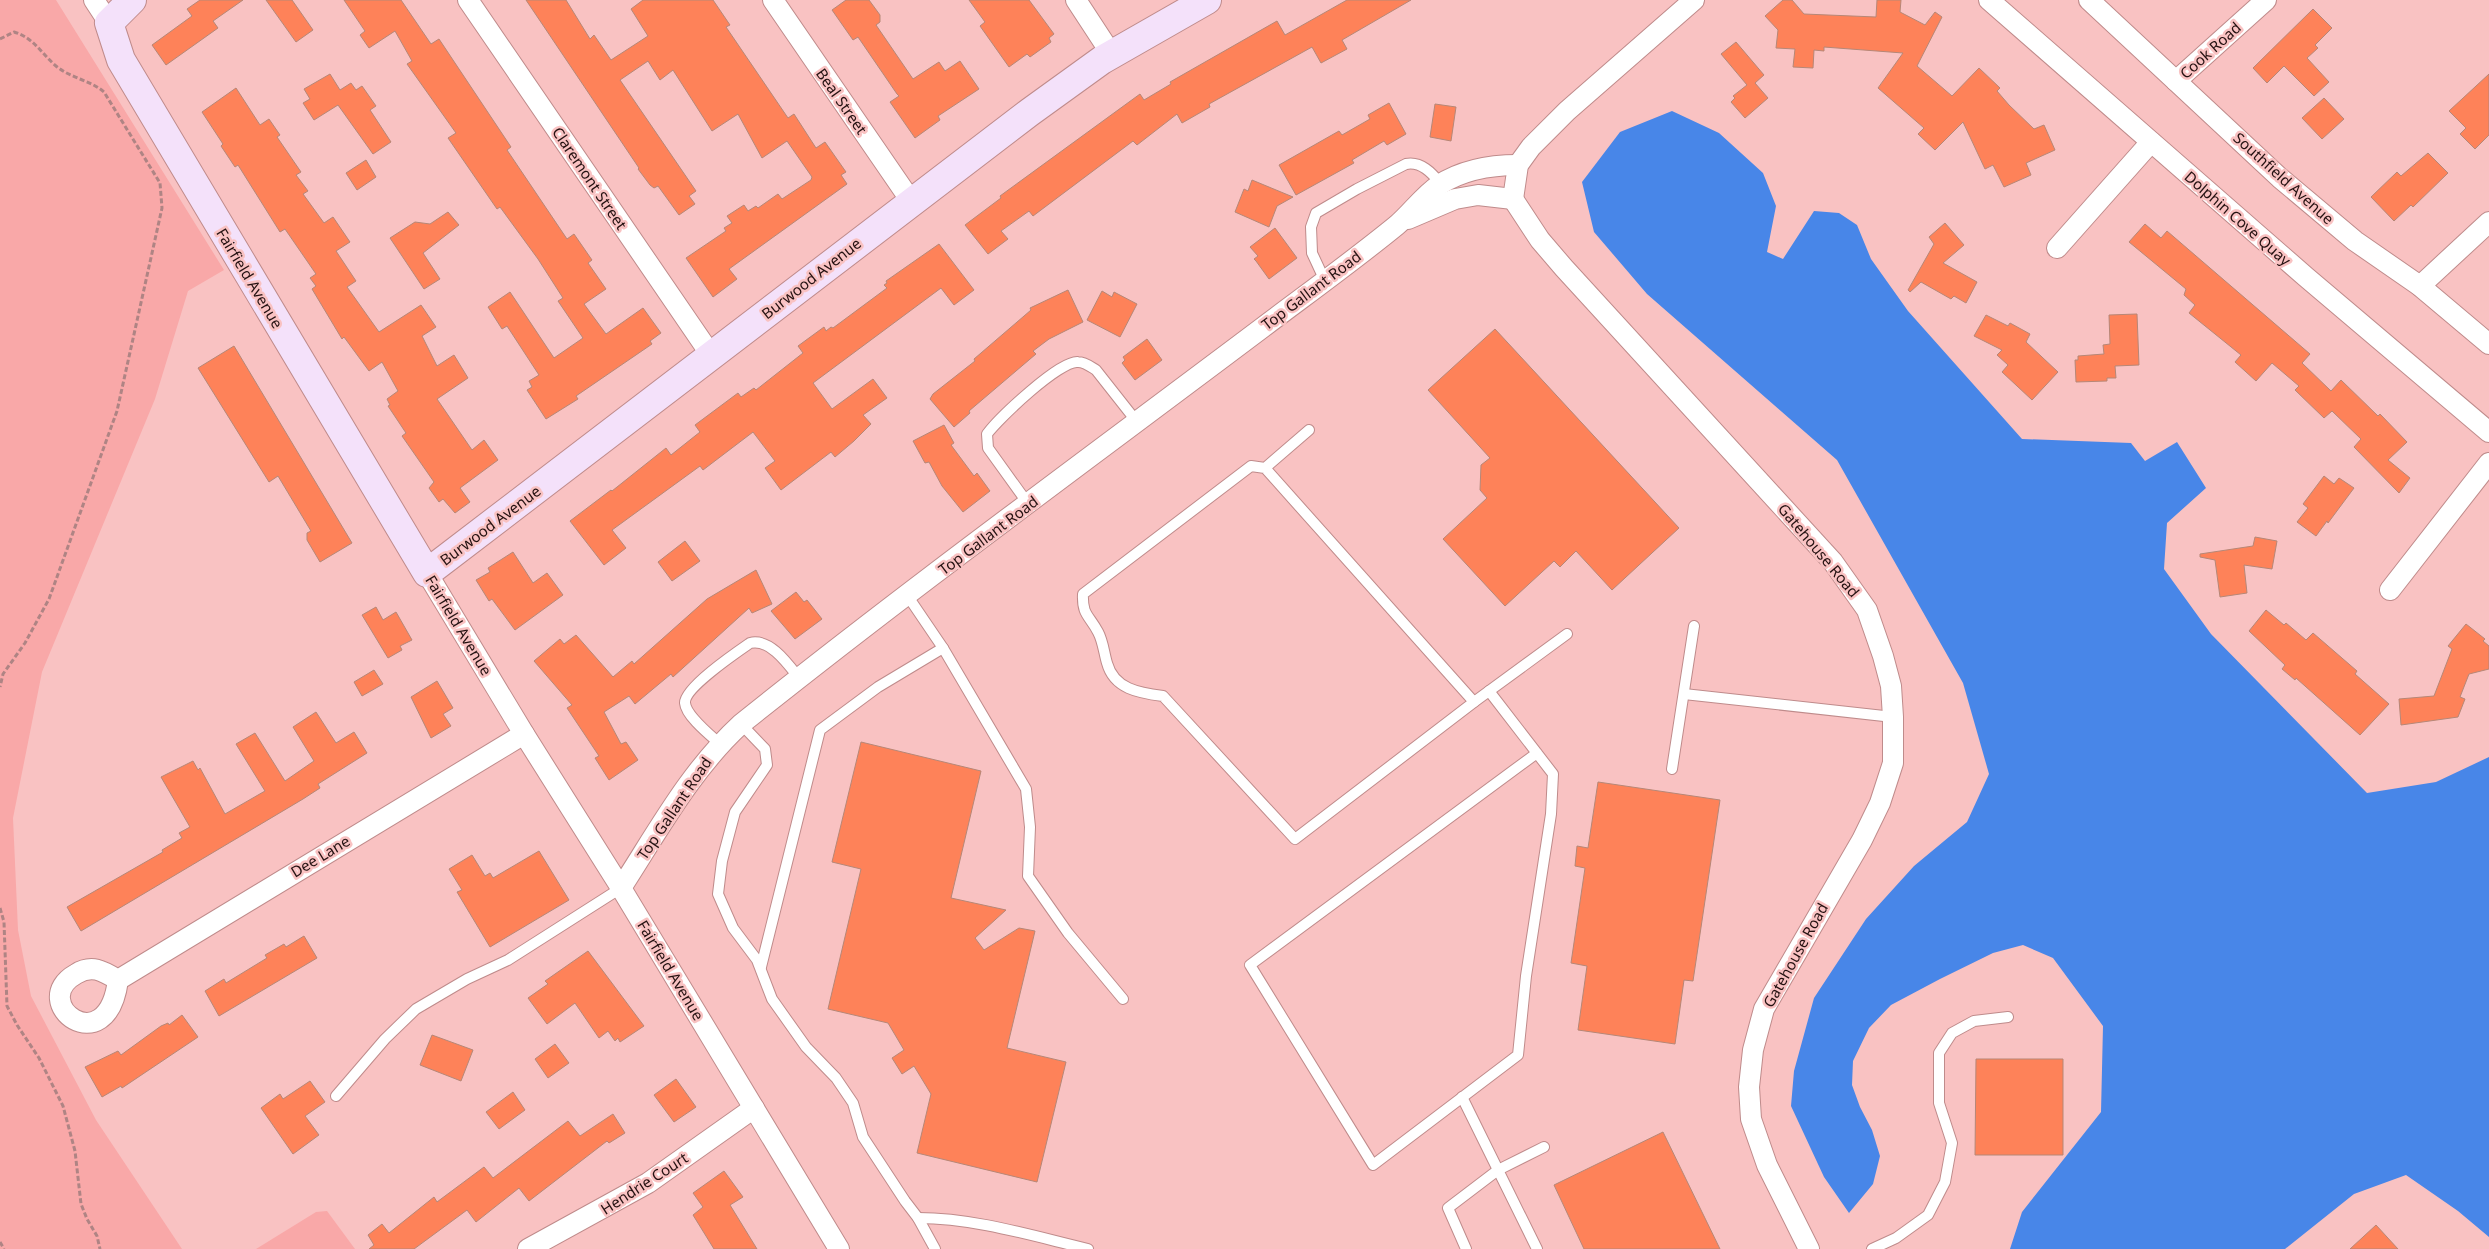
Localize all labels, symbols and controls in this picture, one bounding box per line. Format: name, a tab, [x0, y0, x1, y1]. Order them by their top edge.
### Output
street label: Cook Road	[2175, 17, 2245, 83]
street label: Beal Street	[812, 64, 872, 138]
street label: Claremont Street	[548, 123, 632, 234]
street label: Southfield Avenue	[2230, 128, 2338, 228]
street label: Dolphin Cove Quay	[2181, 166, 2296, 270]
street label: Fairfield Avenue	[212, 224, 288, 332]
street label: Burwood Avenue	[757, 233, 865, 323]
street label: Top Gallant Road	[1257, 246, 1365, 334]
street label: Burwood Avenue	[436, 481, 544, 569]
street label: Top Gallant Road	[934, 491, 1042, 579]
street label: Gatehouse Road	[1774, 499, 1864, 601]
street label: Fairfield Avenue	[421, 571, 497, 679]
street label: Top Gallant Road	[632, 753, 716, 863]
street label: Dee Lane	[287, 830, 353, 882]
street label: Gatehouse Road	[1758, 899, 1832, 1011]
street label: Fairfield Avenue	[633, 916, 709, 1024]
street label: Hendrie Court	[597, 1147, 692, 1219]

